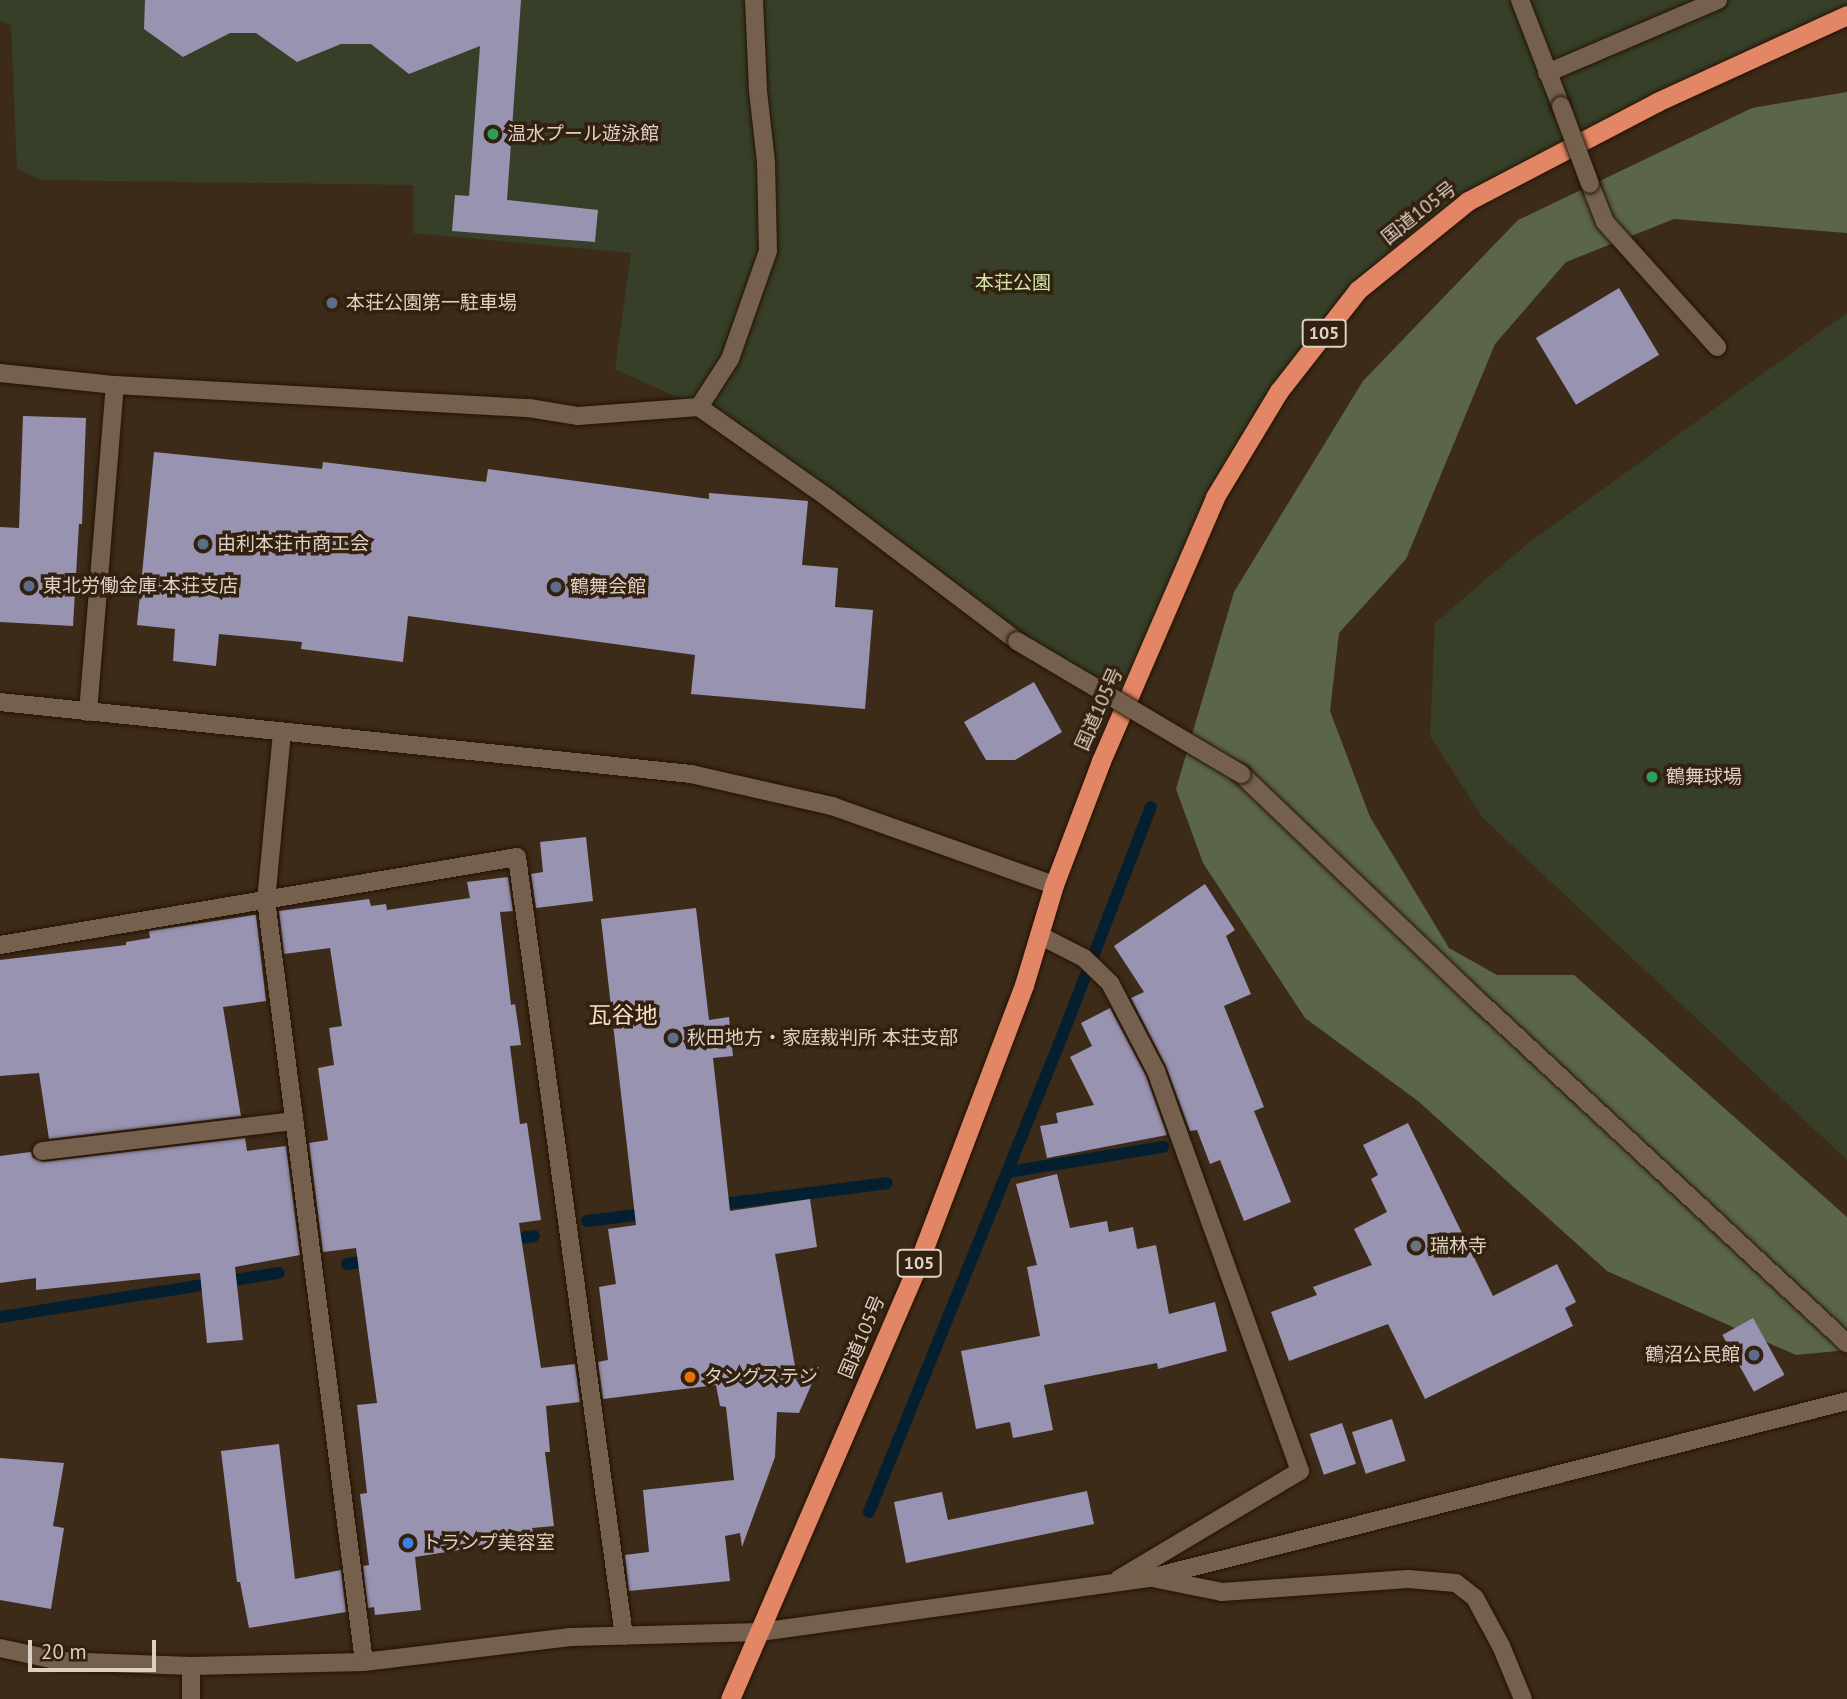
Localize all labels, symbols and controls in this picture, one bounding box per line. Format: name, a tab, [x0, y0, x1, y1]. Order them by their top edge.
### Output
place label: 温水プール遊泳館	[507, 123, 659, 145]
marker: 温水プール遊泳館	[485, 126, 501, 142]
street label: 国道105号	[1377, 177, 1461, 249]
park label: 本荘公園	[975, 272, 1051, 294]
place label: 本荘公園第一駐車場	[346, 292, 517, 314]
marker: 本荘公園第一駐車場	[324, 295, 340, 311]
road number: 105	[1301, 318, 1347, 348]
place label: 由利本荘市商工会	[217, 533, 369, 555]
marker: 由利本荘市商工会	[195, 536, 211, 552]
place label: 東北労働金庫 本荘支店	[43, 575, 238, 597]
place label: 鶴舞会館	[570, 576, 646, 598]
marker: 東北労働金庫 本荘支店	[21, 578, 37, 594]
marker: 鶴舞会館	[548, 579, 564, 595]
street label: 国道105号	[1071, 664, 1127, 754]
place label: 鶴舞球場	[1666, 766, 1742, 788]
marker: 鶴舞球場	[1644, 769, 1660, 785]
district label: 瓦谷地	[589, 1001, 657, 1029]
place label: 秋田地方・家庭裁判所 本荘支部	[687, 1027, 958, 1049]
marker: 秋田地方・家庭裁判所 本荘支部	[665, 1030, 681, 1046]
place label: 瑞林寺	[1430, 1235, 1487, 1257]
marker: 瑞林寺	[1408, 1238, 1424, 1254]
road number: 105	[896, 1248, 942, 1278]
street label: 国道105号	[834, 1292, 890, 1382]
place label: 鶴沼公民館	[1645, 1344, 1740, 1366]
marker: 鶴沼公民館	[1746, 1347, 1762, 1363]
place label: タングステン	[704, 1366, 818, 1388]
marker: タングステン	[682, 1369, 698, 1385]
place label: トランプ美容室	[422, 1532, 555, 1554]
marker: トランプ美容室	[400, 1535, 416, 1551]
scale bar	[32, 1626, 159, 1670]
text: 20 m	[41, 1638, 87, 1665]

